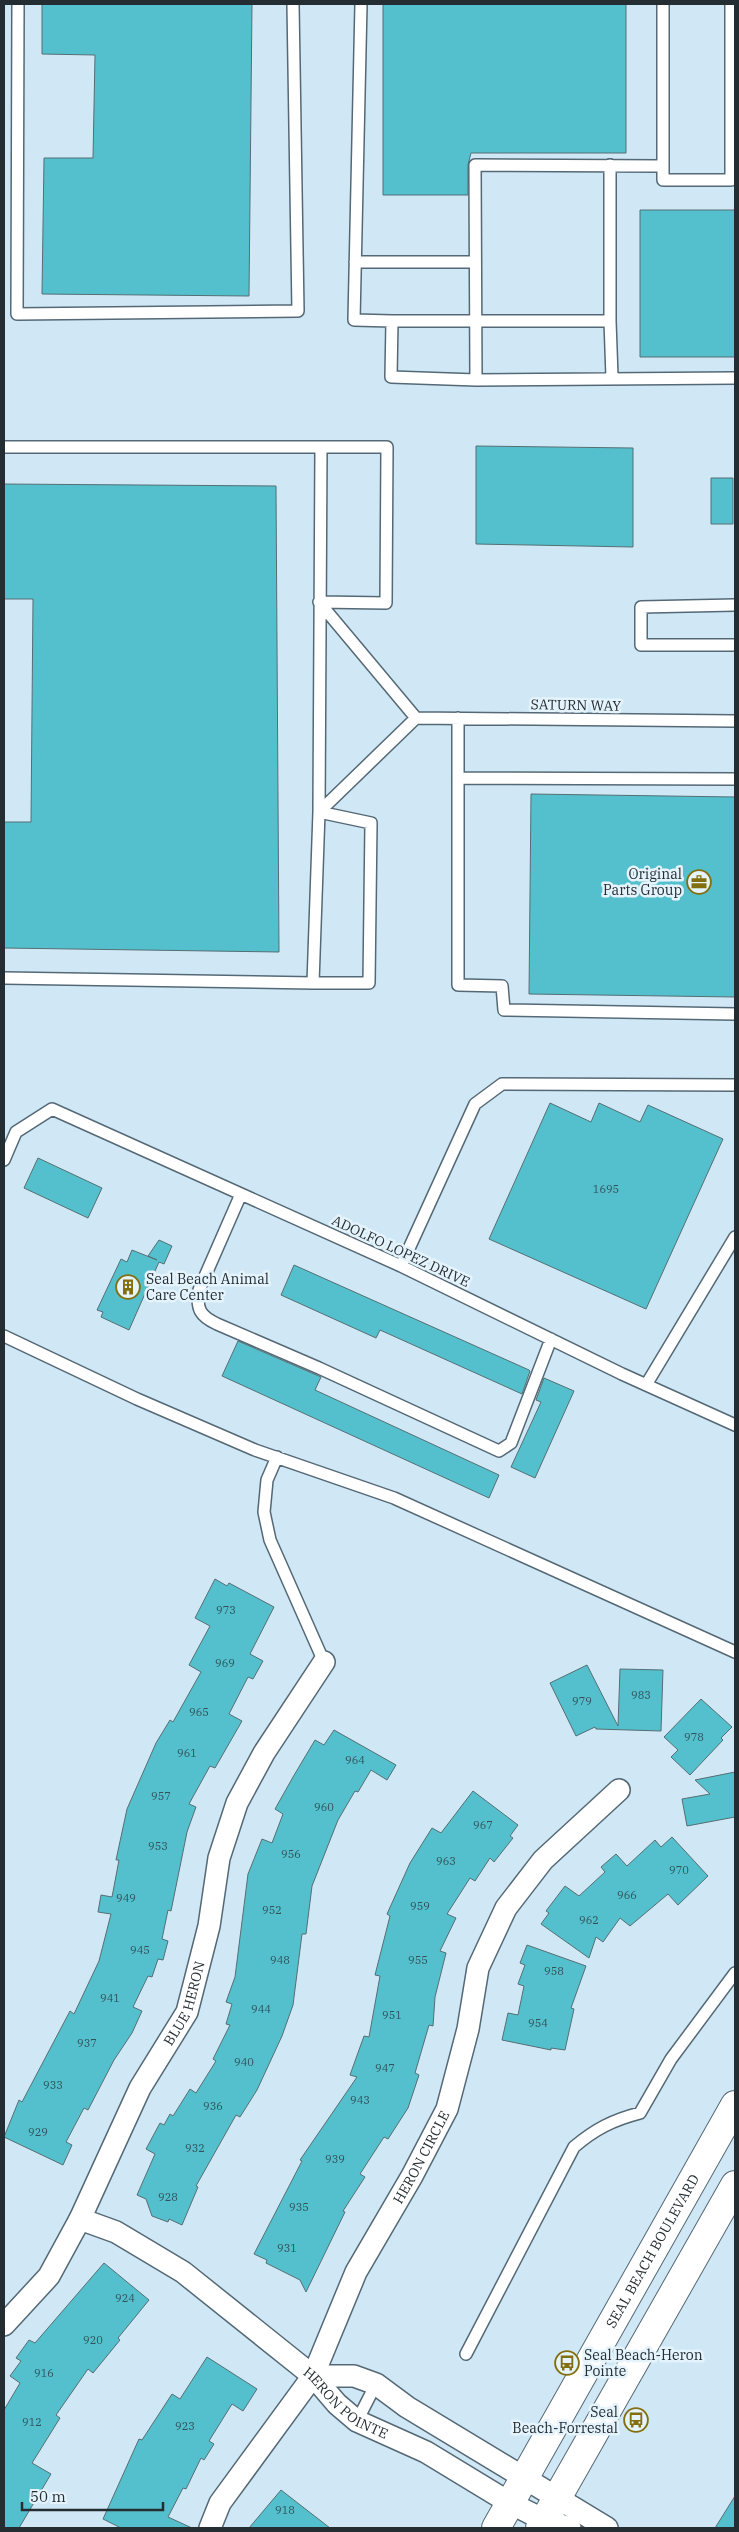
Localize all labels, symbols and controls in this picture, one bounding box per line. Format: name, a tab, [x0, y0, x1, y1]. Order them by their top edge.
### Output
street label: SATURN WAY	[531, 695, 622, 715]
place label: Original Parts Group	[603, 865, 682, 899]
office icon: Original Parts Group	[686, 869, 712, 895]
house number: 1695	[593, 1182, 619, 1196]
street label: ADOLFO LOPEZ DRIVE	[329, 1211, 473, 1291]
place label: Seal Beach Animal Care Center	[146, 1270, 269, 1304]
building icon: Seal Beach Animal Care Center	[115, 1274, 141, 1300]
house number: 973	[216, 1603, 236, 1617]
house number: 969	[215, 1656, 235, 1670]
house number: 983	[631, 1688, 651, 1702]
house number: 979	[572, 1694, 592, 1708]
house number: 965	[189, 1705, 209, 1719]
house number: 978	[684, 1730, 704, 1744]
house number: 961	[177, 1746, 197, 1760]
house number: 964	[345, 1753, 365, 1767]
house number: 957	[151, 1789, 171, 1803]
house number: 960	[314, 1800, 334, 1814]
house number: 967	[473, 1818, 493, 1832]
house number: 953	[148, 1839, 168, 1853]
house number: 956	[281, 1847, 301, 1861]
house number: 963	[436, 1854, 456, 1868]
house number: 970	[669, 1863, 689, 1877]
house number: 966	[617, 1888, 637, 1902]
house number: 949	[116, 1891, 136, 1905]
house number: 959	[410, 1899, 430, 1913]
house number: 952	[262, 1903, 282, 1917]
house number: 962	[579, 1913, 599, 1927]
house number: 945	[130, 1943, 150, 1957]
house number: 948	[270, 1953, 290, 1967]
house number: 955	[408, 1953, 428, 1967]
street label: BLUE HERON	[159, 1959, 209, 2049]
house number: 958	[544, 1964, 564, 1978]
house number: 941	[100, 1991, 120, 2005]
house number: 944	[251, 2002, 271, 2016]
house number: 951	[382, 2008, 402, 2022]
house number: 954	[528, 2016, 548, 2030]
house number: 937	[77, 2036, 97, 2050]
house number: 940	[234, 2055, 254, 2069]
house number: 947	[375, 2061, 395, 2075]
house number: 933	[43, 2078, 63, 2092]
house number: 943	[350, 2093, 370, 2107]
house number: 936	[203, 2099, 223, 2113]
street label: HERON CIRCLE	[389, 2108, 454, 2207]
house number: 929	[28, 2125, 48, 2139]
house number: 932	[185, 2141, 205, 2155]
house number: 939	[325, 2152, 345, 2166]
street label: SEAL BEACH BOULEVARD	[602, 2171, 703, 2331]
house number: 928	[158, 2190, 178, 2204]
house number: 935	[289, 2200, 309, 2214]
house number: 931	[277, 2241, 297, 2255]
house number: 924	[115, 2291, 135, 2305]
house number: 920	[83, 2333, 103, 2347]
place label: Seal Beach-Heron Pointe	[584, 2346, 703, 2380]
bus stop icon: Seal Beach-Heron Pointe	[554, 2350, 580, 2376]
street label: HERON POINTE	[300, 2363, 391, 2443]
house number: 916	[34, 2366, 54, 2380]
place label: Seal Beach-Forrestal	[512, 2403, 618, 2437]
bus stop icon: Seal Beach-Forrestal	[623, 2407, 649, 2433]
house number: 912	[22, 2415, 42, 2429]
house number: 923	[175, 2419, 195, 2433]
scale bar	[22, 2480, 164, 2512]
text: 50 m	[30, 2487, 66, 2506]
house number: 918	[275, 2503, 295, 2517]

